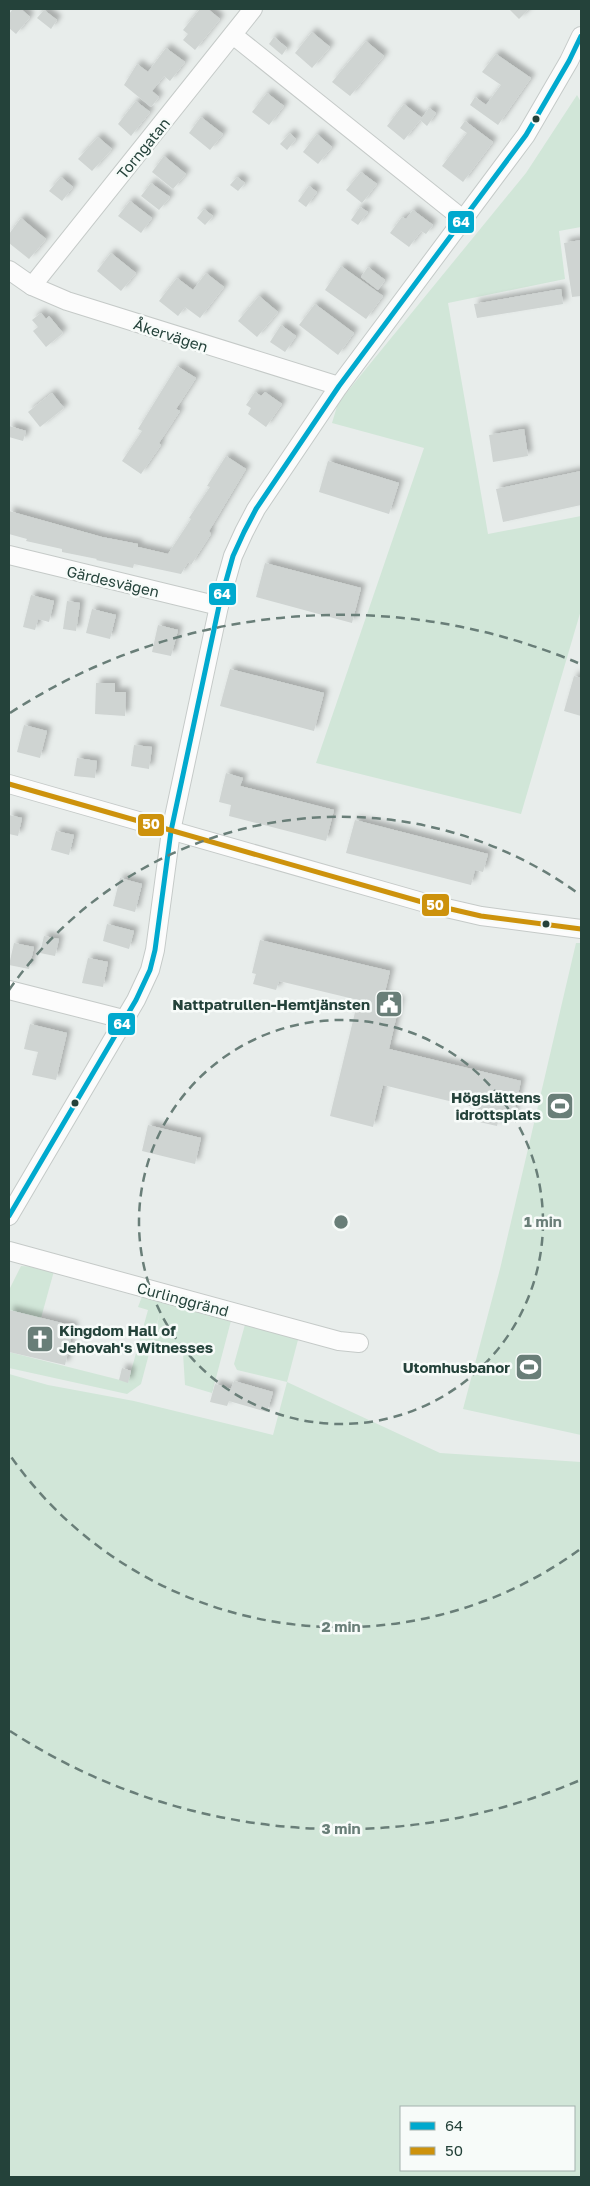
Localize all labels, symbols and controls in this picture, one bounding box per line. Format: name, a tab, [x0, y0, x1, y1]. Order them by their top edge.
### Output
street label: Torngatan	[113, 114, 173, 182]
unlabelled marker	[531, 114, 541, 124]
line badge: 64	[447, 210, 475, 234]
text: 64	[452, 213, 470, 230]
street label: Åkervägen	[132, 315, 210, 355]
street label: Gärdesvägen	[65, 562, 161, 600]
line badge: 64	[208, 582, 237, 606]
text: 64	[213, 585, 231, 602]
line badge: 50	[137, 813, 165, 837]
text: 50	[142, 815, 160, 832]
line badge: 50	[421, 893, 450, 917]
text: 50	[426, 896, 444, 913]
unlabelled marker	[541, 919, 551, 929]
public building icon: Nattpatrullen-Hemtjänsten	[374, 989, 404, 1019]
place label: Nattpatrullen-Hemtjänsten	[172, 995, 370, 1013]
line badge: 64	[107, 1012, 136, 1036]
text: 64	[113, 1015, 131, 1032]
place label: Högslättens idrottsplats	[451, 1088, 541, 1123]
sports icon: Högslättens idrottsplats	[545, 1091, 575, 1121]
unlabelled marker	[70, 1098, 80, 1108]
text: 1 min	[524, 1212, 562, 1230]
centre of rings	[332, 1213, 350, 1231]
street label: Curlinggränd	[135, 1278, 231, 1320]
place label: Kingdom Hall of Jehovah's Witnesses	[59, 1321, 213, 1356]
church icon: Kingdom Hall of Jehovah's Witnesses	[25, 1324, 55, 1354]
sports icon: Utomhusbanor	[514, 1352, 544, 1382]
place label: Utomhusbanor	[403, 1358, 510, 1376]
text: 2 min	[321, 1617, 361, 1635]
text: 3 min	[321, 1819, 361, 1837]
legend	[400, 2106, 575, 2171]
text: 64	[445, 2116, 463, 2134]
text: 50	[445, 2141, 463, 2159]

